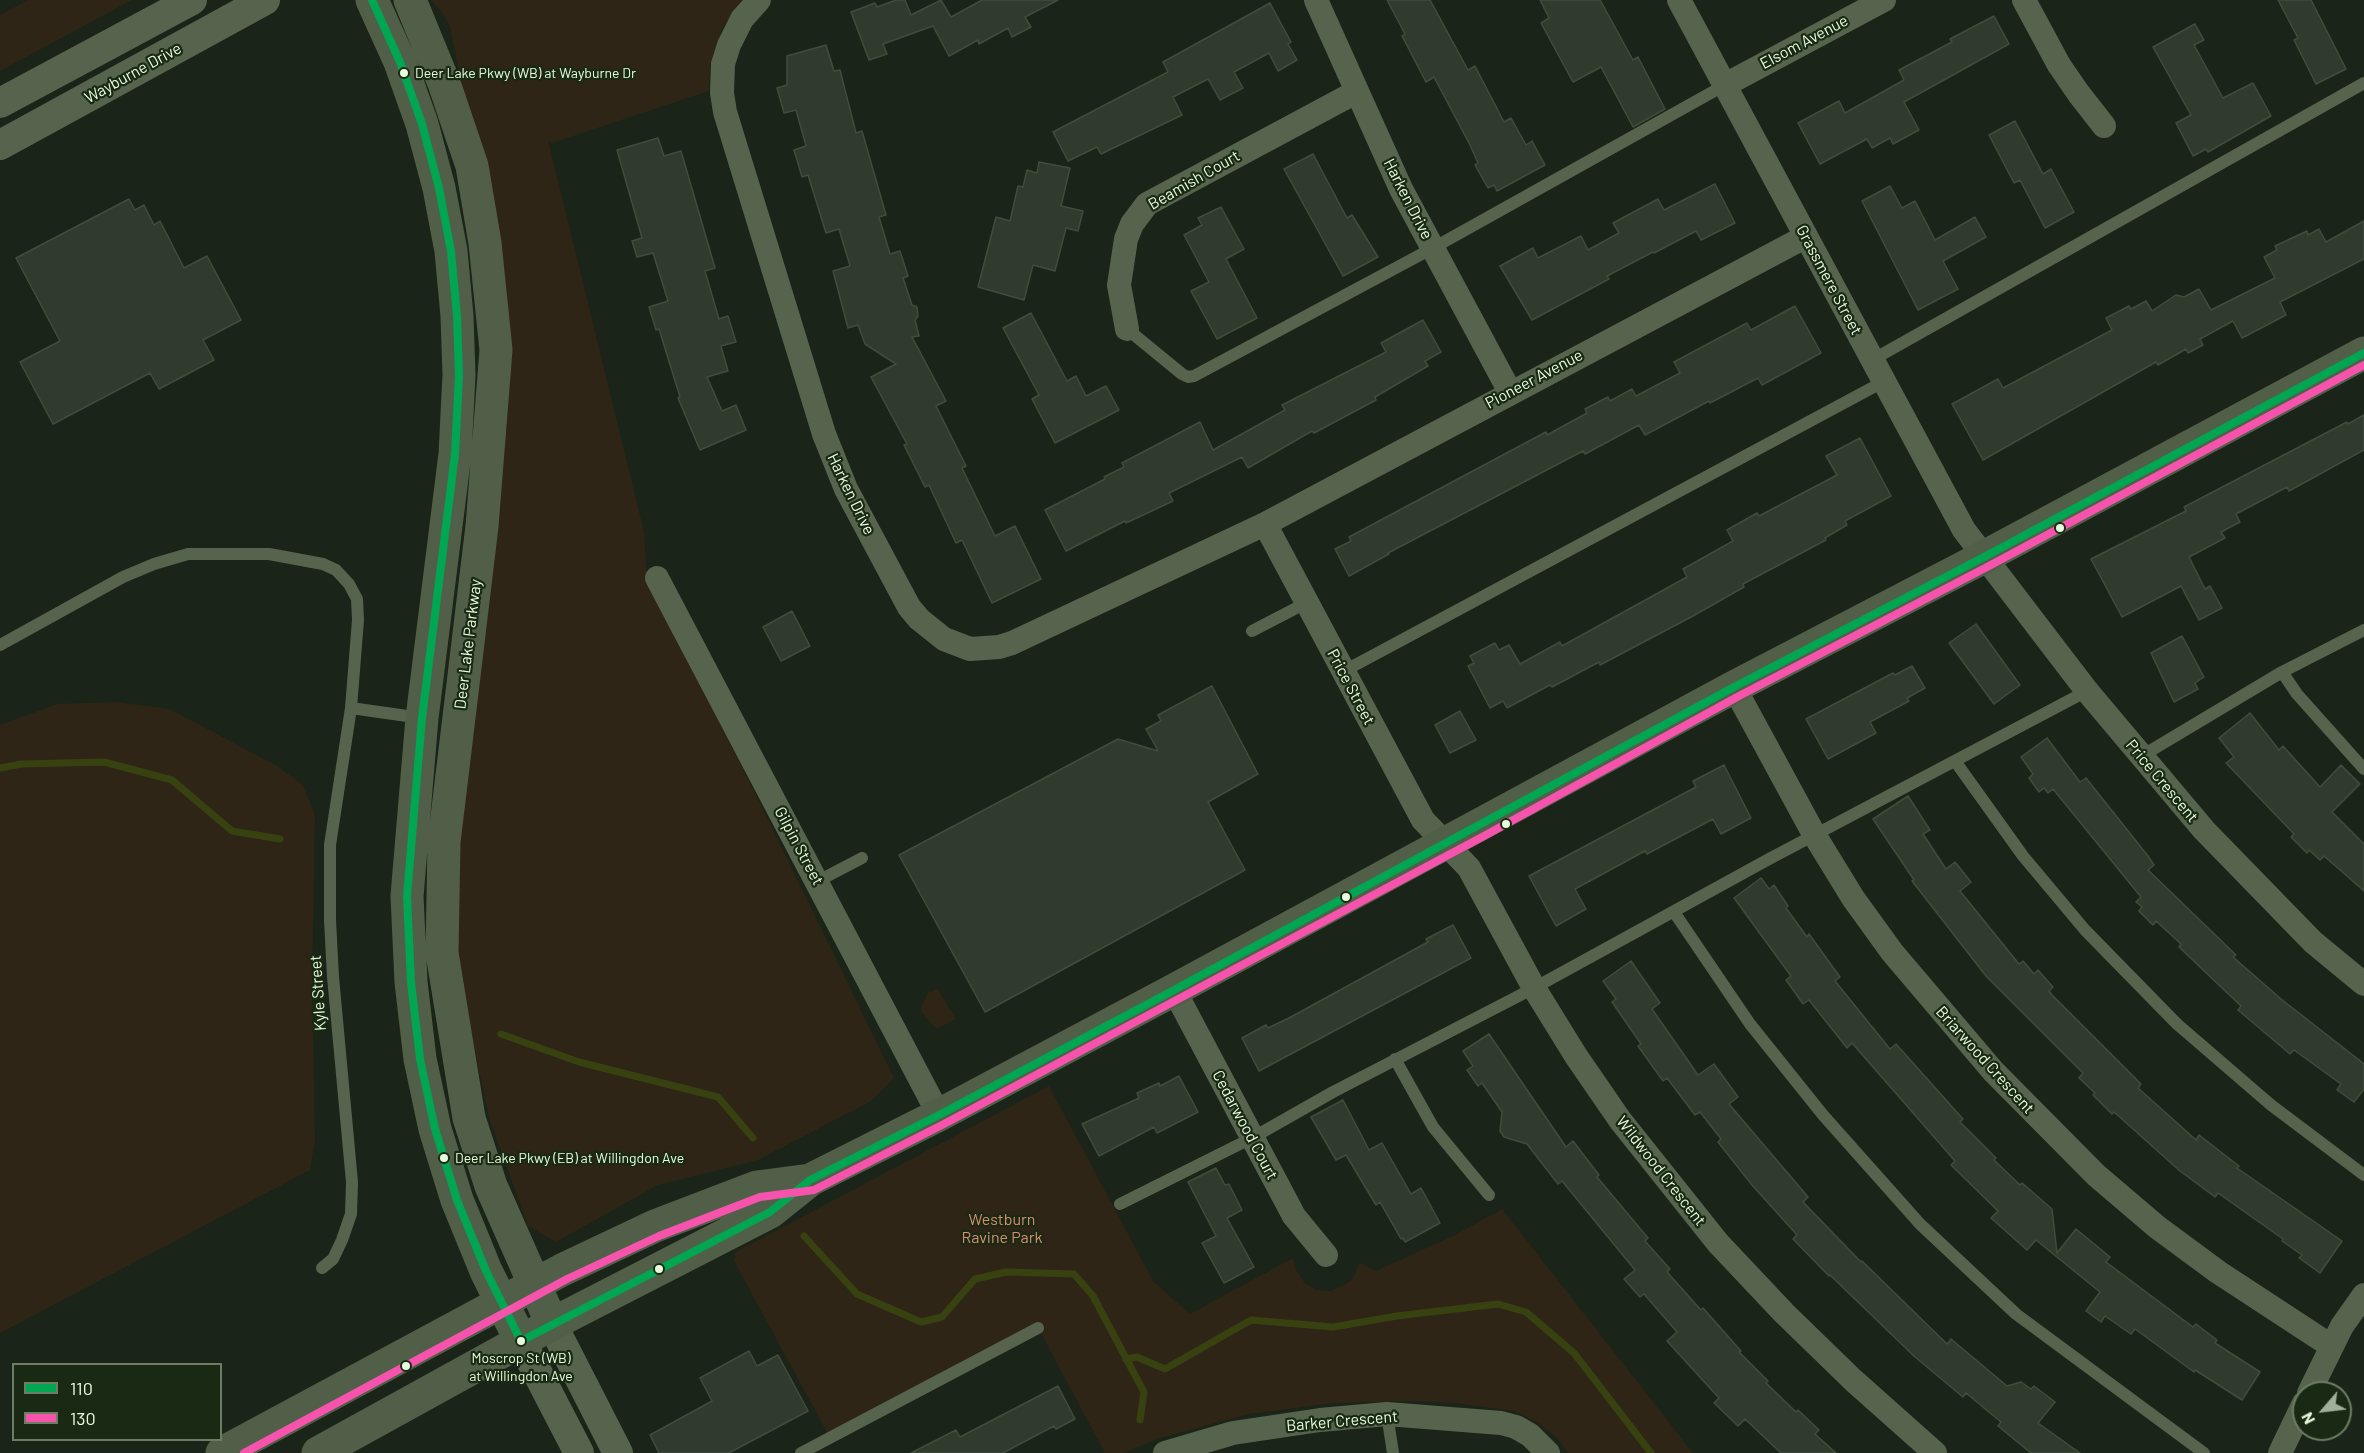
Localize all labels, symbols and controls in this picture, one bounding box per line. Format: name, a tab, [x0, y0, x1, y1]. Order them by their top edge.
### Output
street label: Elsom Avenue	[1757, 11, 1851, 73]
street label: Wayburne Drive	[81, 38, 185, 108]
place label: Deer Lake Pkwy (WB) at Wayburne Dr	[415, 65, 636, 81]
marker: Deer Lake Pkwy (WB) at Wayburne Dr	[398, 67, 410, 79]
street label: Beamish Court	[1145, 146, 1243, 214]
street label: Harken Drive	[1379, 155, 1437, 243]
street label: Grassmere Street	[1792, 222, 1866, 338]
street label: Pioneer Avenue	[1482, 345, 1586, 413]
street label: Harken Drive	[823, 450, 879, 538]
unlabelled marker	[2054, 522, 2066, 534]
street label: Deer Lake Parkway	[450, 578, 486, 710]
street label: Price Street	[1323, 646, 1379, 728]
street label: Price Crescent	[2122, 736, 2202, 826]
street label: Gilpin Street	[770, 804, 828, 888]
unlabelled marker	[1500, 818, 1512, 830]
unlabelled marker	[1340, 891, 1352, 903]
street label: Kyle Street	[306, 954, 330, 1032]
street label: Briarwood Crescent	[1932, 1002, 2038, 1118]
street label: Cedarwood Court	[1208, 1067, 1282, 1183]
street label: Wildwood Crescent	[1612, 1112, 1710, 1230]
place label: Deer Lake Pkwy (EB) at Willingdon Ave	[455, 1150, 684, 1166]
marker: Deer Lake Pkwy (EB) at Willingdon Ave	[438, 1152, 450, 1164]
park label: Westburn Ravine Park	[961, 1210, 1043, 1248]
unlabelled marker	[653, 1263, 665, 1275]
marker: Moscrop St (WB) at Willingdon Ave	[515, 1335, 527, 1347]
place label: Moscrop St (WB) at Willingdon Ave	[469, 1350, 573, 1382]
unlabelled marker	[400, 1360, 412, 1372]
legend	[12, 1363, 222, 1441]
text: 110	[70, 1377, 93, 1399]
north arrow	[2292, 1381, 2352, 1441]
text: 130	[70, 1407, 96, 1429]
street label: Barker Crescent	[1285, 1407, 1399, 1435]
text: N	[2297, 1410, 2318, 1428]

